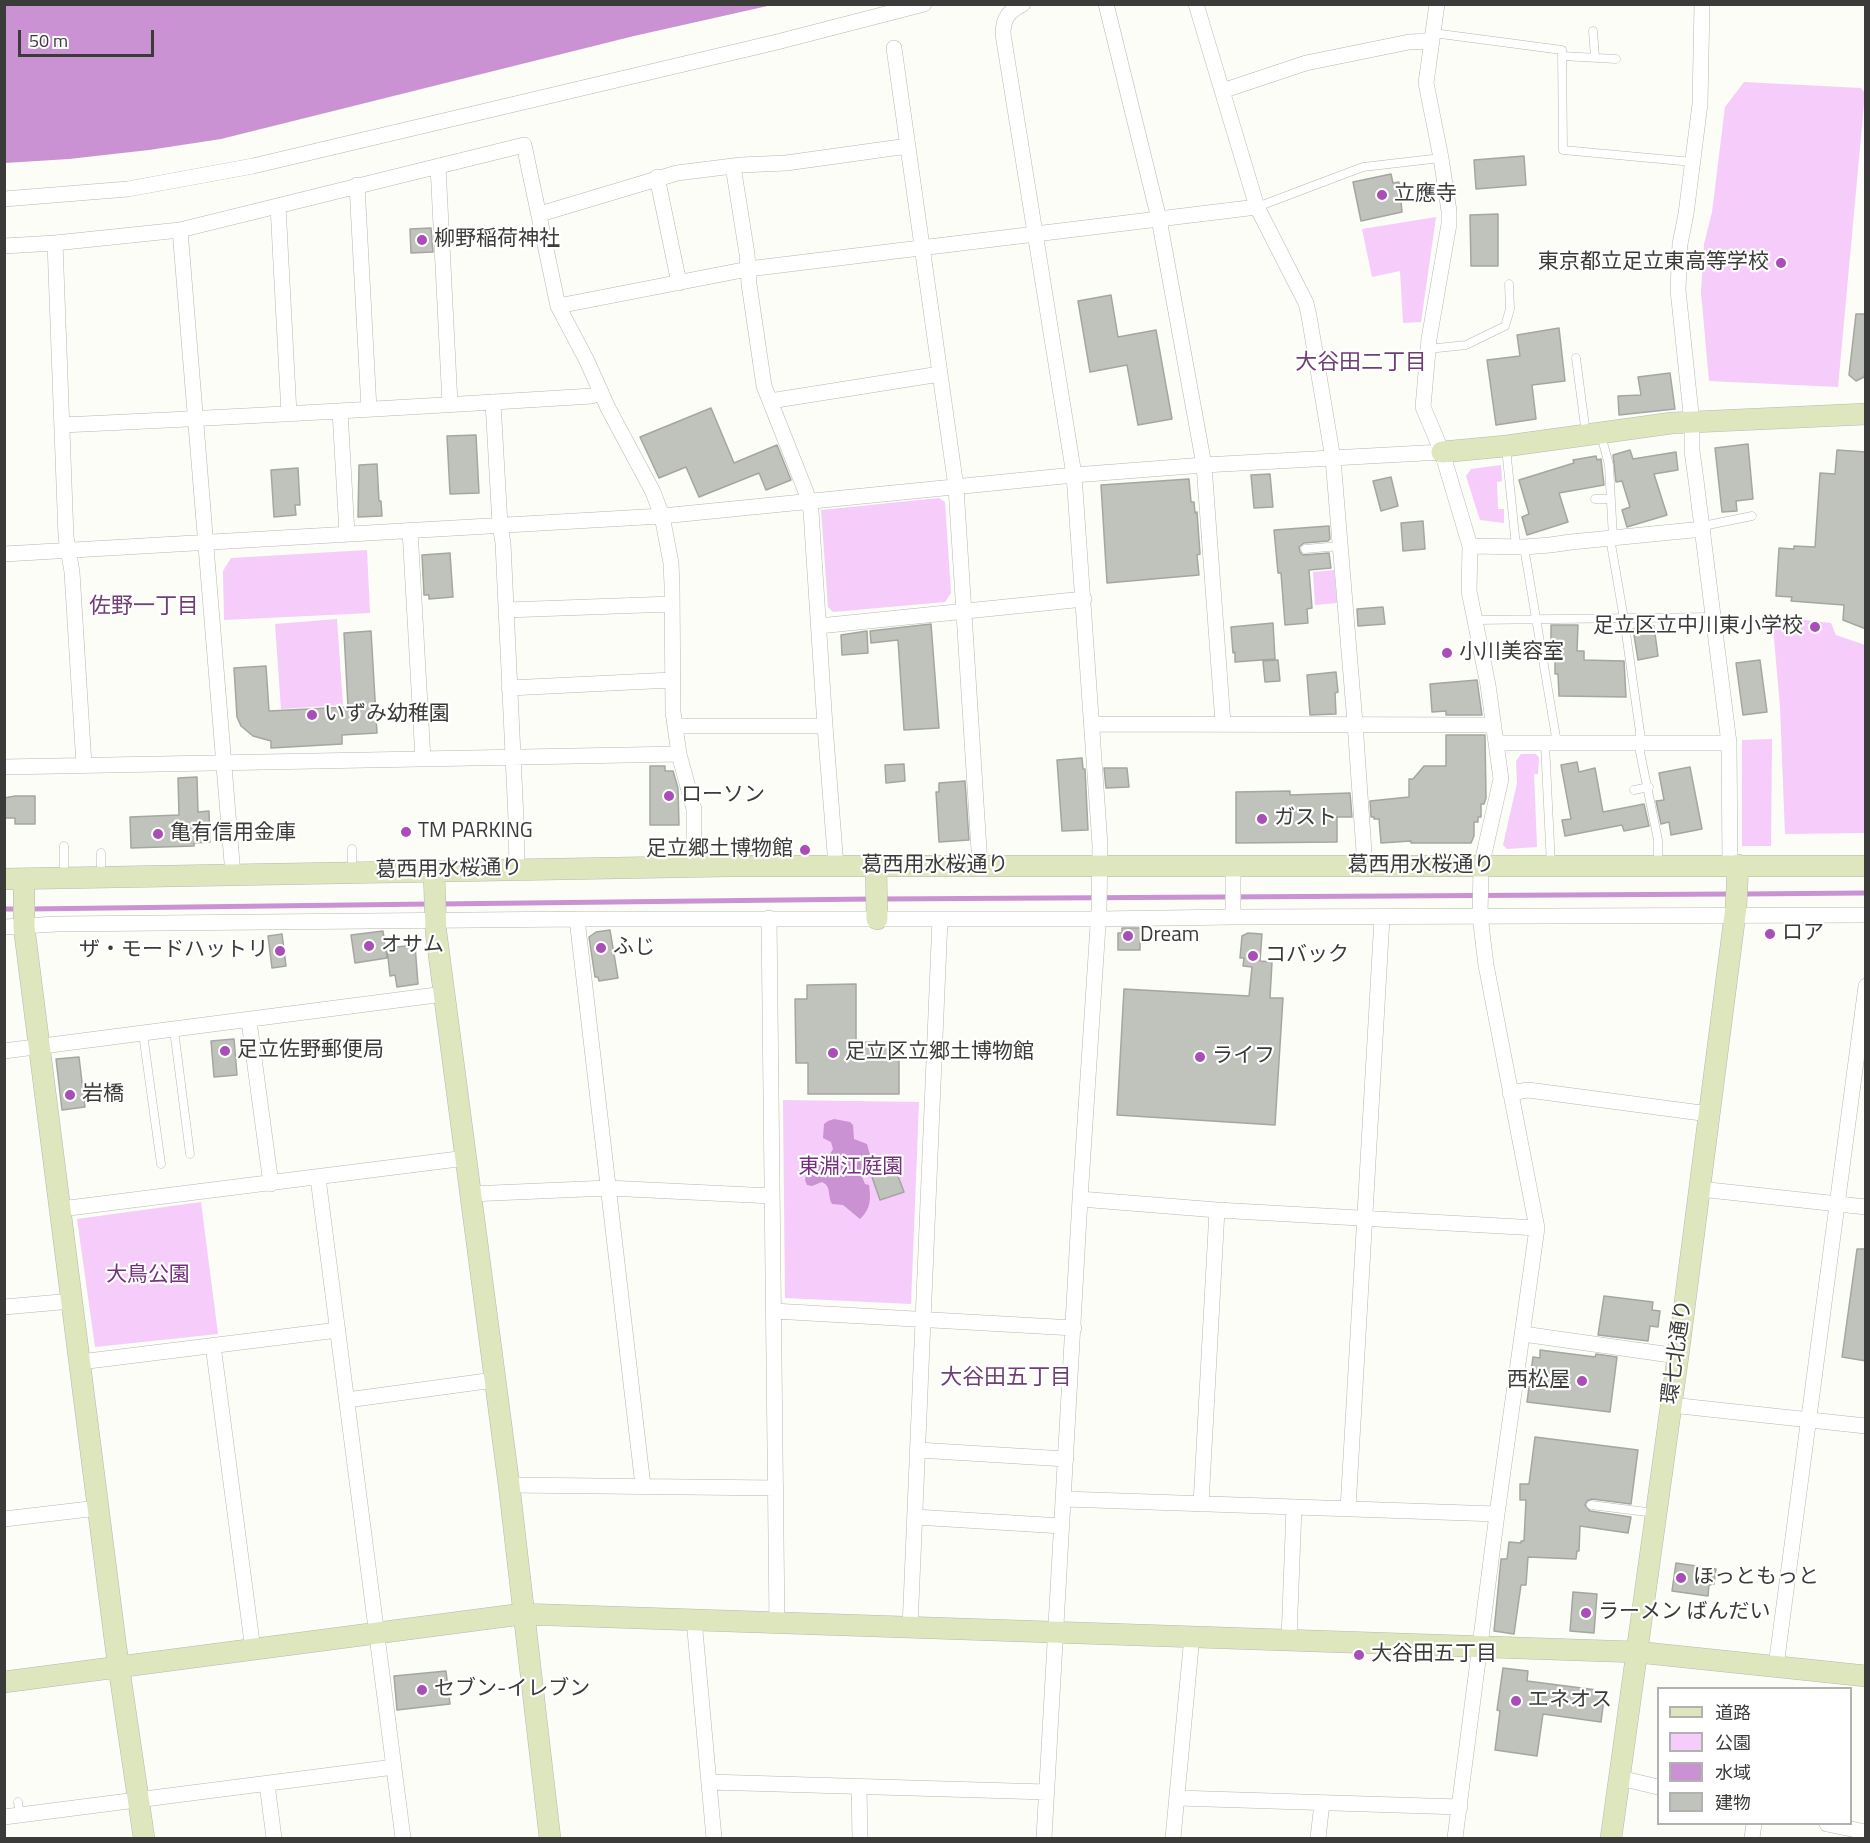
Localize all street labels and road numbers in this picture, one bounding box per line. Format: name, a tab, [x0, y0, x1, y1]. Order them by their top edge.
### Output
street label: 葛西用水桜通り	[862, 853, 1008, 879]
street label: 葛西用水桜通り	[1348, 853, 1494, 879]
street label: 葛西用水桜通り	[375, 856, 523, 884]
street label: 環七北通り	[1658, 1298, 1698, 1406]

